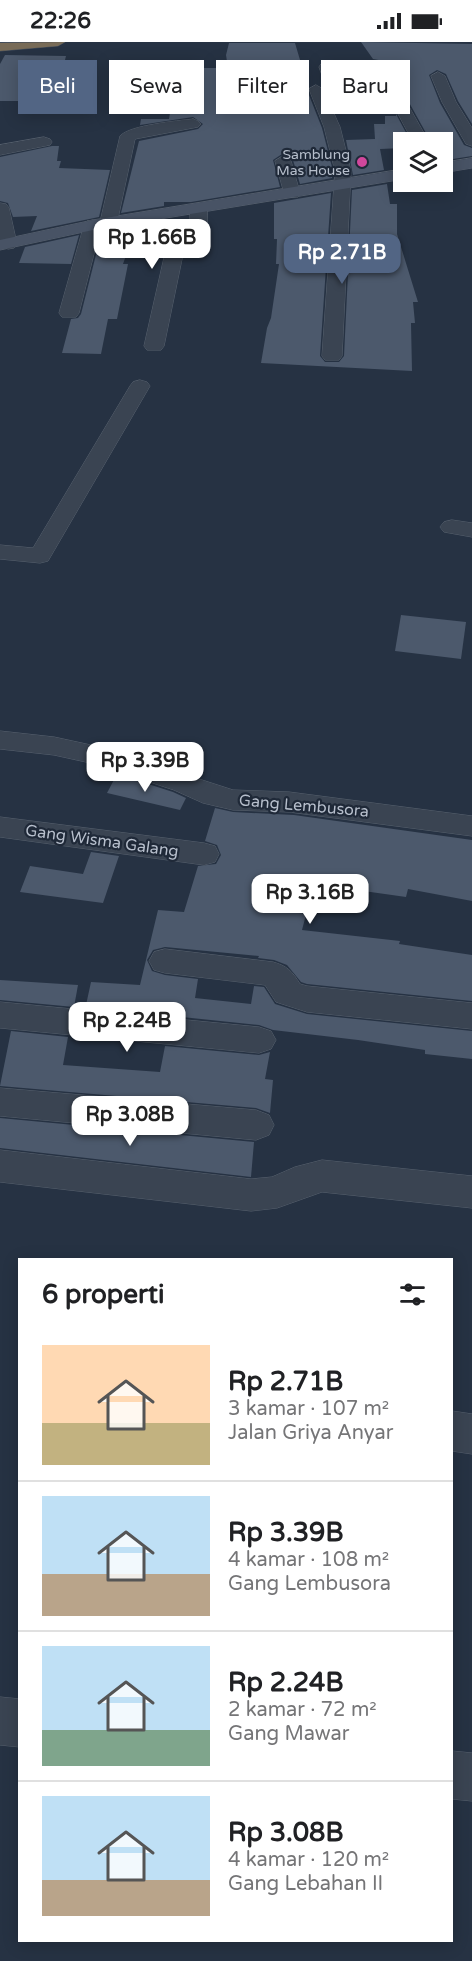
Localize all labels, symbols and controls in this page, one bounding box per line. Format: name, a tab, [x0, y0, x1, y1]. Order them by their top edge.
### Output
text: 22:26	[30, 8, 91, 34]
chip: Beli	[18, 60, 97, 114]
chip: Sewa	[109, 60, 204, 114]
chip: Filter	[216, 60, 309, 114]
chip: Baru	[321, 60, 410, 114]
map controls	[393, 132, 453, 192]
button: layers	[393, 132, 453, 192]
place label: Samblung Mas House	[276, 146, 350, 179]
marker: Samblung Mas House	[355, 155, 369, 169]
pin: Rp 1.66B	[90, 219, 214, 270]
text: Rp 1.66B	[108, 226, 196, 250]
pin: Rp 2.71B	[280, 234, 404, 285]
text: Rp 2.71B	[298, 241, 386, 265]
pin: Rp 3.39B	[83, 742, 207, 793]
text: Rp 3.39B	[101, 749, 189, 773]
street label: Gang Lembusora	[238, 790, 370, 822]
street label: Gang Wisma Galang	[24, 820, 180, 862]
pin: Rp 3.16B	[248, 874, 372, 925]
text: Rp 3.16B	[266, 881, 354, 905]
pin: Rp 2.24B	[65, 1002, 189, 1053]
text: Rp 2.24B	[83, 1009, 171, 1033]
pin: Rp 3.08B	[68, 1096, 192, 1147]
text: Rp 3.08B	[86, 1103, 174, 1127]
icon: filters	[396, 1278, 429, 1311]
text: 6 properti	[42, 1279, 164, 1310]
text: Rp 2.71B	[228, 1366, 343, 1397]
icon: home	[90, 1369, 162, 1441]
text: 3 kamar · 107 m²	[228, 1397, 389, 1421]
text: Jalan Griya Anyar	[228, 1421, 393, 1445]
text: Rp 3.39B	[228, 1517, 343, 1548]
icon: home	[90, 1520, 162, 1592]
text: 4 kamar · 108 m²	[228, 1548, 389, 1572]
text: Gang Lembusora	[228, 1572, 391, 1596]
text: Rp 2.24B	[228, 1667, 343, 1698]
icon: home	[90, 1670, 162, 1742]
text: 2 kamar · 72 m²	[228, 1698, 377, 1722]
text: Gang Mawar	[228, 1722, 349, 1746]
text: Rp 3.08B	[228, 1817, 343, 1848]
icon: home	[90, 1820, 162, 1892]
text: 4 kamar · 120 m²	[228, 1848, 389, 1872]
text: Gang Lebahan II	[228, 1872, 383, 1896]

